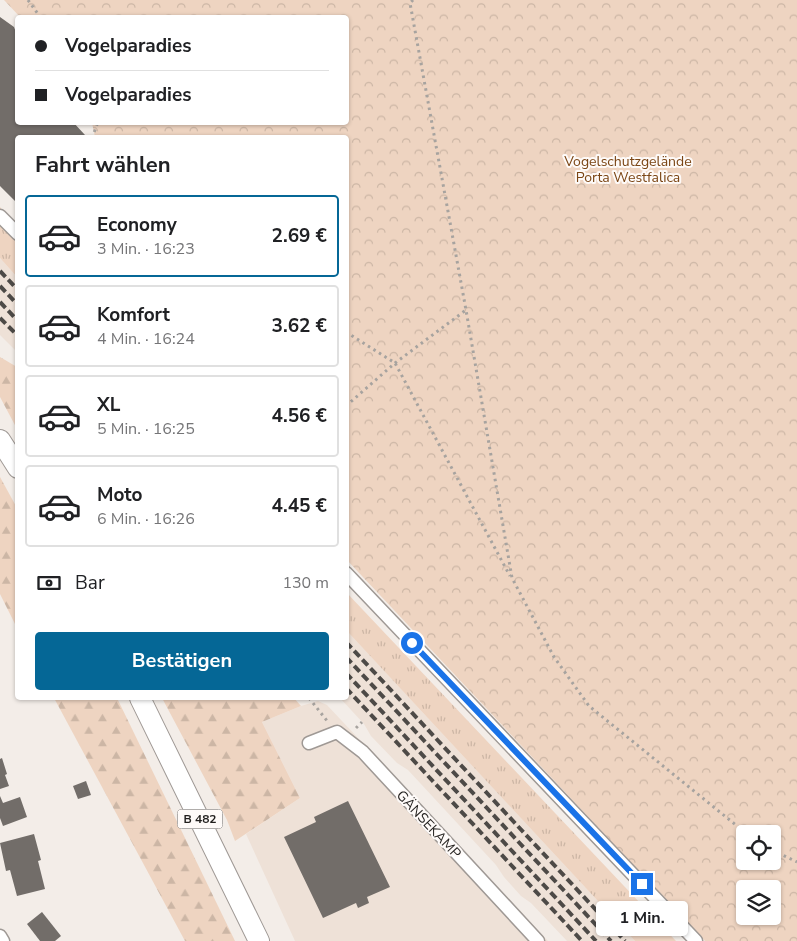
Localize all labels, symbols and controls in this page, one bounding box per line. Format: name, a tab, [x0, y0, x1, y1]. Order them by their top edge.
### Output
text: Vogelparadies	[65, 33, 191, 59]
text: Vogelparadies	[65, 82, 191, 108]
text: Fahrt wählen	[35, 150, 171, 180]
park label: Vogelschutzgelände Porta Westfalica	[563, 152, 692, 187]
text: Economy	[97, 212, 177, 238]
icon: car	[37, 214, 82, 259]
text: 2.69 €	[272, 223, 327, 249]
text: 3 Min. · 16:23	[97, 238, 195, 260]
text: Komfort	[97, 302, 170, 328]
icon: car	[37, 304, 82, 349]
text: 3.62 €	[272, 313, 327, 339]
text: 4 Min. · 16:24	[97, 328, 195, 350]
text: XL	[97, 392, 120, 418]
icon: car	[37, 394, 82, 439]
text: 4.56 €	[272, 403, 327, 429]
text: 5 Min. · 16:25	[97, 418, 195, 440]
text: Moto	[97, 482, 143, 508]
icon: car	[37, 484, 82, 529]
text: 4.45 €	[272, 493, 327, 519]
text: 6 Min. · 16:26	[97, 508, 195, 530]
icon: cash	[35, 569, 63, 597]
text: Bar	[75, 570, 105, 596]
text: 130 m	[282, 572, 329, 594]
button: Bestätigen	[35, 632, 329, 690]
route start	[401, 632, 423, 654]
street label: GÄNSEKAMP	[392, 786, 465, 863]
road number: B 482	[178, 810, 222, 829]
map controls	[736, 825, 781, 925]
button: locate	[736, 825, 781, 870]
route end	[631, 873, 653, 895]
button: layers	[736, 880, 781, 925]
callout: 1 Min.	[596, 902, 688, 936]
text: 1 Min.	[619, 907, 665, 929]

